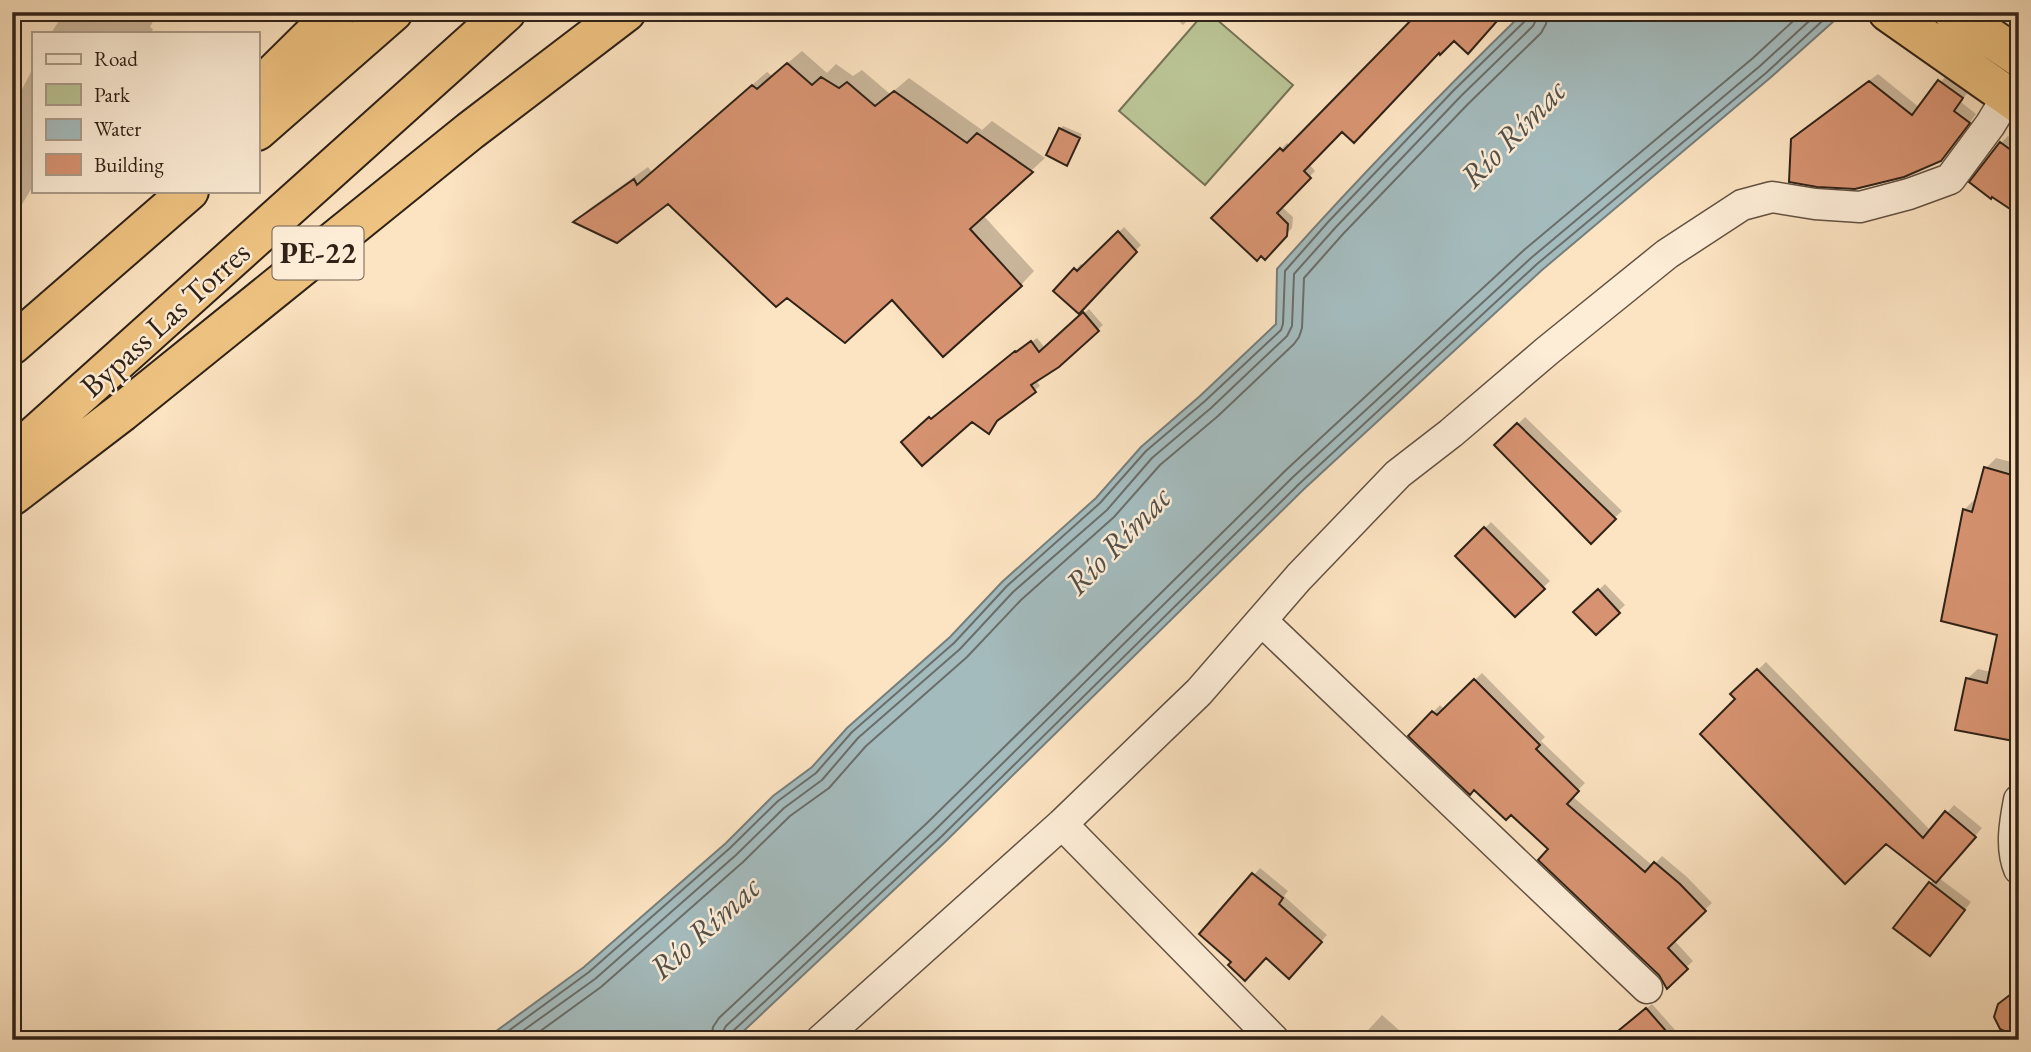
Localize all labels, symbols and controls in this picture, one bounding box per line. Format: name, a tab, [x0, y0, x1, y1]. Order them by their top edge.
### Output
legend	[32, 32, 259, 192]
text: Road	[94, 45, 138, 72]
water label: Río Rímac	[1450, 69, 1575, 197]
text: Park	[94, 81, 131, 108]
text: Water	[94, 115, 141, 142]
text: Building	[94, 151, 164, 178]
road number: PE-22	[272, 227, 364, 280]
street label: Bypass Las Torres	[71, 231, 259, 407]
water label: Río Rímac	[1055, 476, 1180, 604]
water label: Río Rímac	[640, 866, 769, 989]

